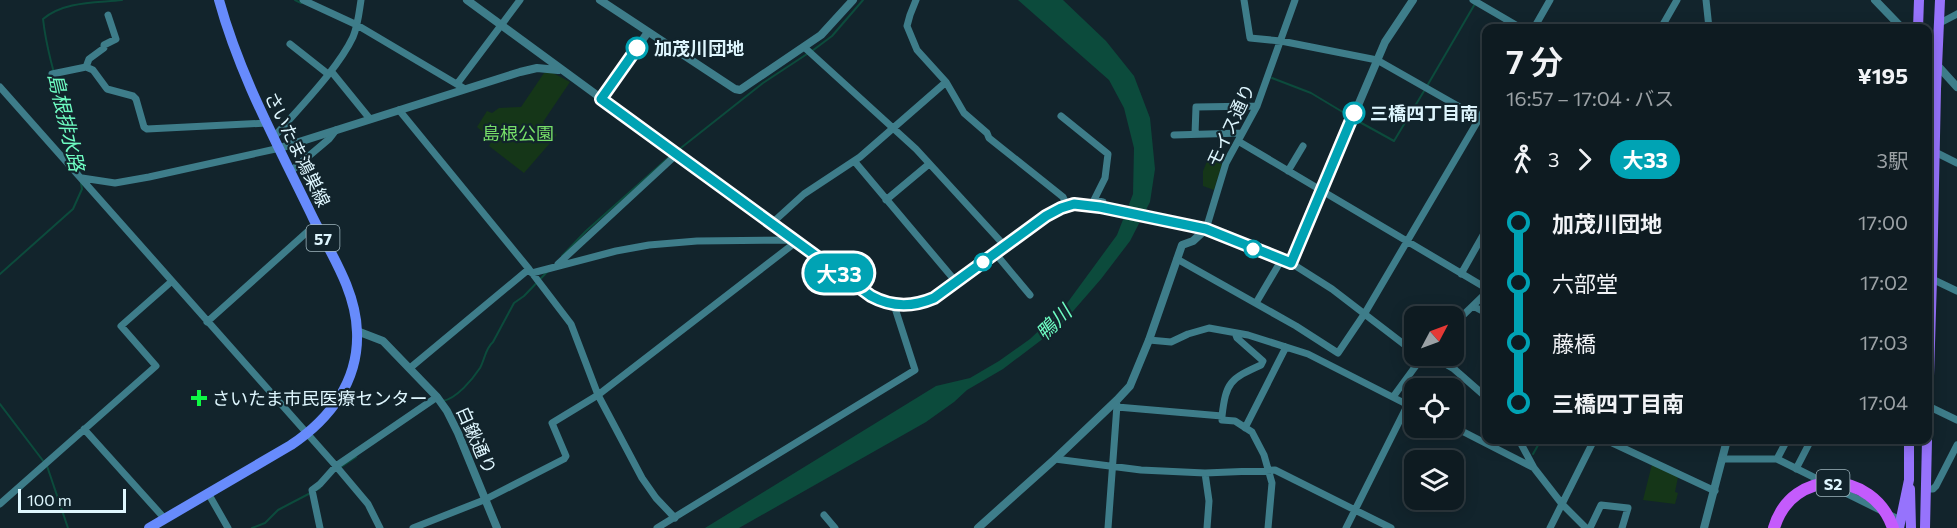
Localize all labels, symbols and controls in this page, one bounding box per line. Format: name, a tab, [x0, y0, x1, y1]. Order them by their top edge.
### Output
marker: 加茂川団地	[626, 37, 648, 59]
place label: 加茂川団地	[654, 37, 744, 59]
text: 7 分	[1506, 40, 1563, 81]
text: ¥195	[1858, 62, 1908, 89]
water label: 島根排水路	[44, 71, 90, 175]
street label: モイス通り	[1201, 80, 1259, 170]
text: 16:57 – 17:04 · バス	[1506, 86, 1674, 110]
street label: さいたま鴻巣線	[261, 88, 335, 210]
marker: 三橋四丁目南	[1343, 102, 1365, 124]
place label: 三橋四丁目南	[1370, 102, 1478, 124]
park label: 島根公園	[482, 122, 554, 144]
icon: walk	[1506, 143, 1539, 176]
icon: forward	[1568, 143, 1601, 176]
text: 3	[1548, 147, 1559, 171]
text: 大33	[1622, 147, 1668, 172]
text: 3駅	[1877, 148, 1908, 172]
text: 加茂川団地	[1552, 210, 1662, 237]
text: 17:00	[1858, 210, 1908, 234]
road number: 57	[306, 225, 340, 251]
unlabelled marker	[1244, 240, 1262, 258]
unlabelled marker	[974, 253, 992, 271]
line badge: 大33	[804, 254, 874, 292]
text: 大33	[816, 261, 862, 286]
text: 六部堂	[1552, 270, 1618, 297]
text: 17:02	[1860, 270, 1908, 294]
water label: 鴨川	[1030, 298, 1077, 345]
north arrow	[1404, 306, 1464, 366]
map controls	[1404, 306, 1464, 510]
text: 藤橋	[1552, 330, 1596, 357]
text: 17:03	[1860, 330, 1908, 354]
button: locate	[1404, 378, 1464, 438]
place label: さいたま市民医療センター	[212, 387, 427, 409]
marker: さいたま市民医療センター	[190, 389, 208, 407]
text: 三橋四丁目南	[1552, 390, 1684, 417]
text: 17:04	[1859, 390, 1908, 414]
street label: 白鍬通り	[452, 403, 502, 477]
button: layers	[1404, 450, 1464, 510]
road number: S2	[1816, 470, 1850, 496]
scale bar	[18, 486, 126, 514]
text: 100 m	[27, 490, 72, 509]

